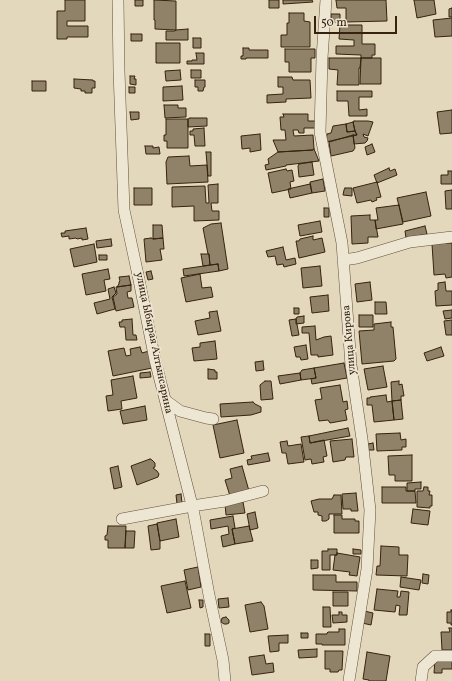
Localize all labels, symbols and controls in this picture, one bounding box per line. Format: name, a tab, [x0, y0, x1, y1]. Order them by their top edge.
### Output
scale bar	[316, 8, 399, 34]
text: 50 m	[321, 15, 347, 31]
street label: улица Ыбырая Алтынсарина	[132, 271, 174, 415]
street label: улица Кирова	[340, 304, 360, 376]

